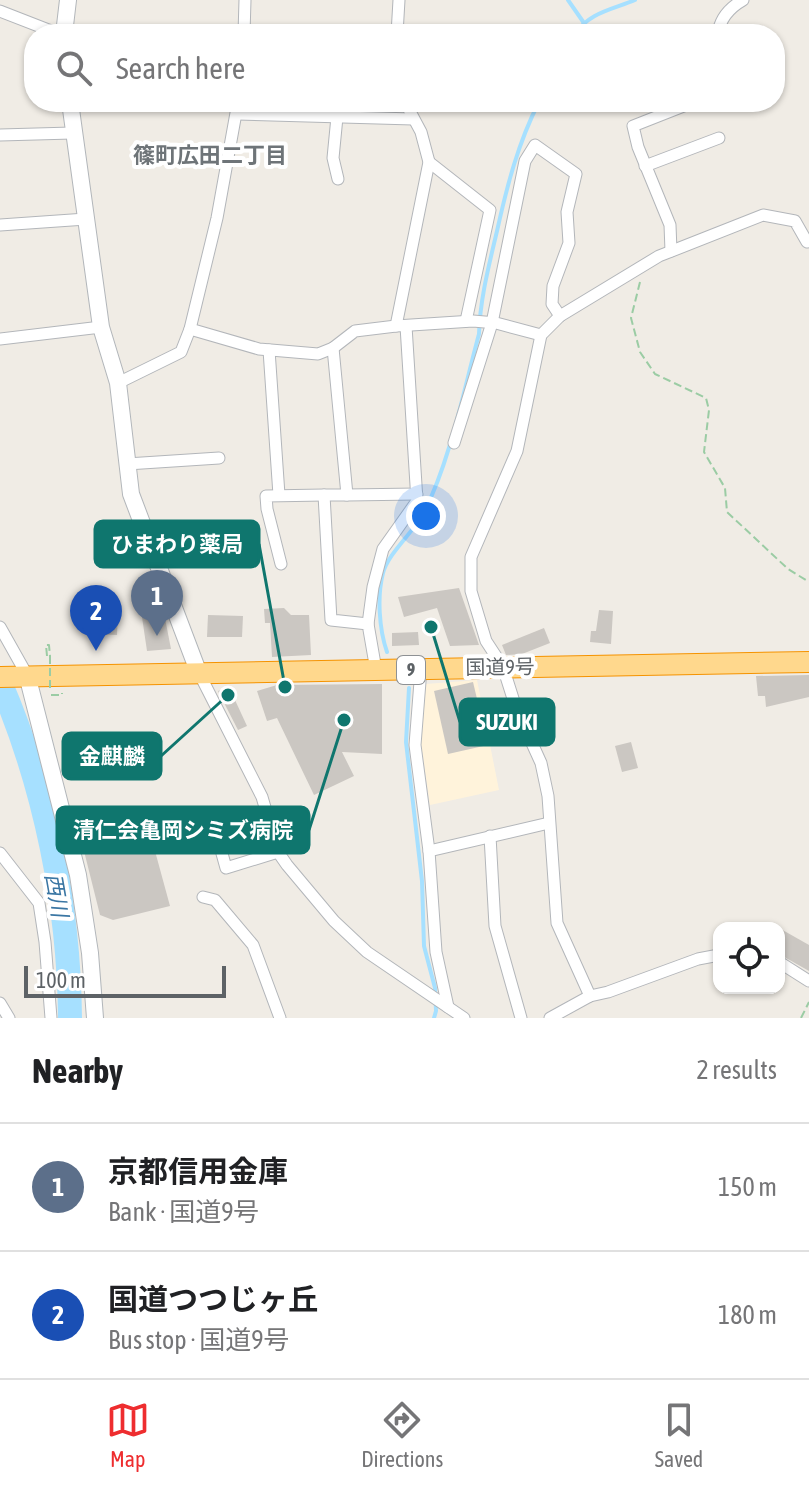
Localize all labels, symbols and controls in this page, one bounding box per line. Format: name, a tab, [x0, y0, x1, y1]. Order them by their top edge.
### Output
search box	[24, 24, 785, 112]
icon: search	[52, 46, 96, 90]
text: Search here	[116, 51, 245, 85]
district label: 篠町広田二丁目	[133, 142, 287, 168]
your location	[406, 496, 446, 536]
callout: ひまわり薬局	[95, 521, 259, 567]
text: ひまわり薬局	[111, 531, 243, 557]
pin: 1	[131, 570, 183, 636]
pin: 2	[70, 585, 122, 651]
street label: 国道9号	[465, 654, 535, 679]
road number: 9	[397, 656, 425, 684]
callout: SUZUKI	[460, 699, 554, 745]
text: SUZUKI	[476, 709, 538, 735]
callout: 金麒麟	[63, 733, 161, 779]
text: 金麒麟	[79, 743, 145, 769]
callout: 清仁会亀岡シミズ病院	[57, 807, 309, 853]
text: 清仁会亀岡シミズ病院	[73, 817, 293, 843]
water label: 西川	[40, 871, 74, 921]
map controls	[713, 922, 785, 994]
button: locate	[713, 922, 785, 994]
scale bar	[24, 962, 226, 998]
text: 100 m	[36, 967, 86, 993]
text: Nearby	[32, 1051, 123, 1090]
text: 2 results	[696, 1055, 777, 1085]
text: 京都信用金庫	[108, 1154, 288, 1188]
text: 1	[52, 1172, 64, 1202]
text: 150 m	[718, 1172, 777, 1202]
text: Bank · 国道9号	[108, 1197, 259, 1227]
text: 国道つつじヶ丘	[108, 1282, 318, 1316]
text: 2	[52, 1300, 64, 1330]
text: 180 m	[718, 1300, 777, 1330]
text: Bus stop · 国道9号	[108, 1325, 289, 1355]
tab: Map	[106, 1398, 150, 1472]
tab: Directions	[361, 1398, 443, 1472]
tab: Saved	[655, 1398, 703, 1472]

